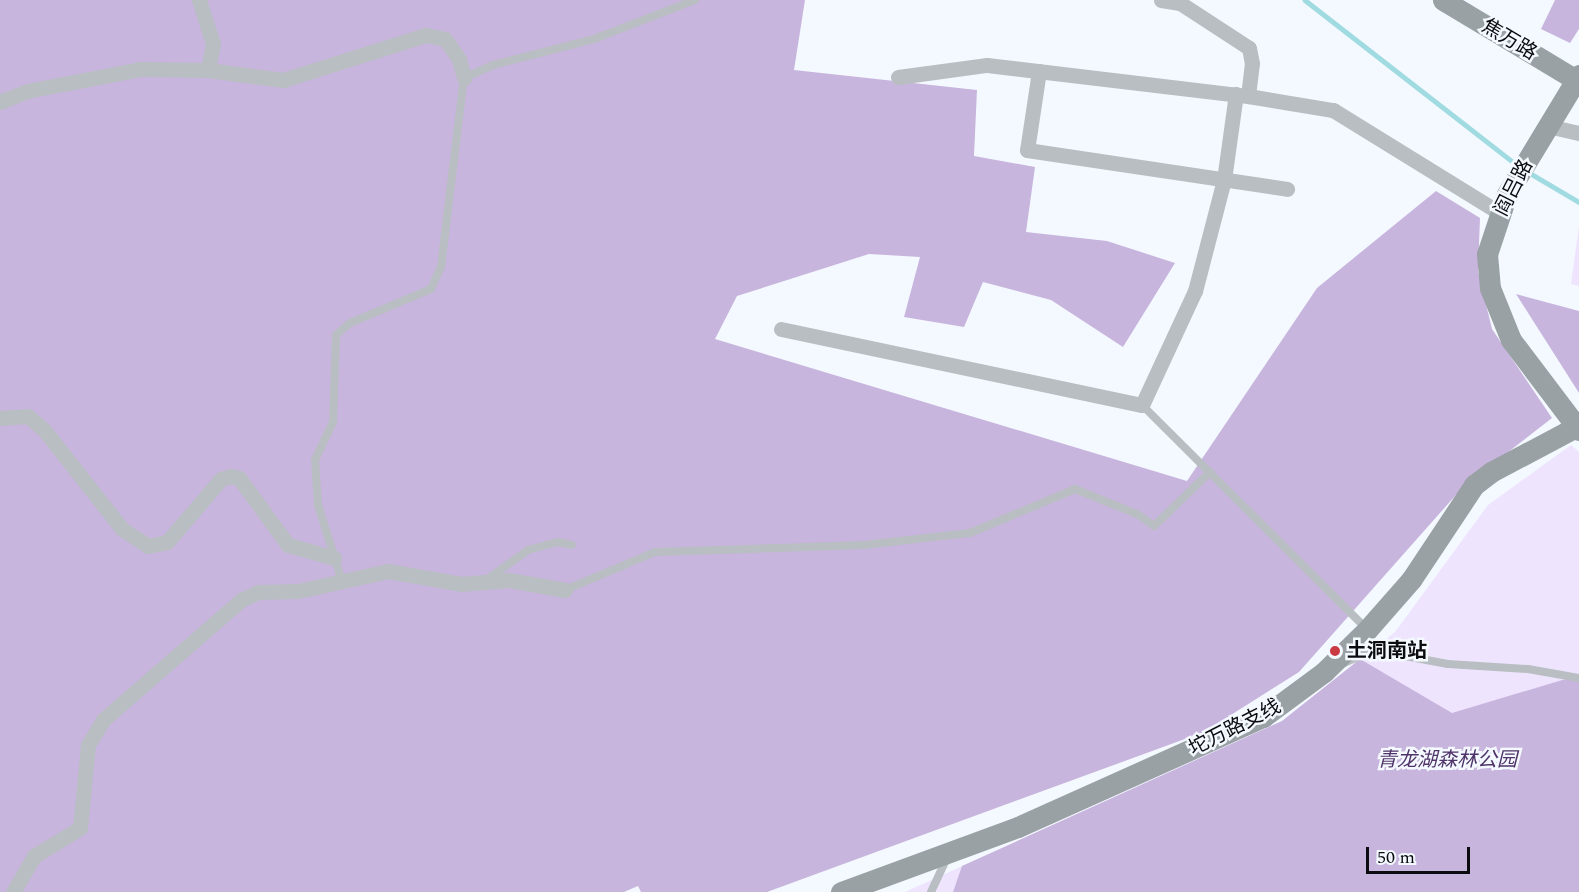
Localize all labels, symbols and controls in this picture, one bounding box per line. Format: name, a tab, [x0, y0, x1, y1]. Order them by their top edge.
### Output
street label: 焦万路	[1477, 14, 1541, 66]
street label: 阎吕路	[1490, 156, 1538, 220]
place label: 土洞南站	[1347, 639, 1427, 663]
marker: 土洞南站	[1328, 644, 1342, 658]
street label: 坨万路支线	[1185, 695, 1285, 761]
park label: 青龙湖森林公园	[1377, 748, 1517, 772]
scale bar	[1369, 835, 1472, 873]
text: 50 m	[1377, 844, 1415, 871]

